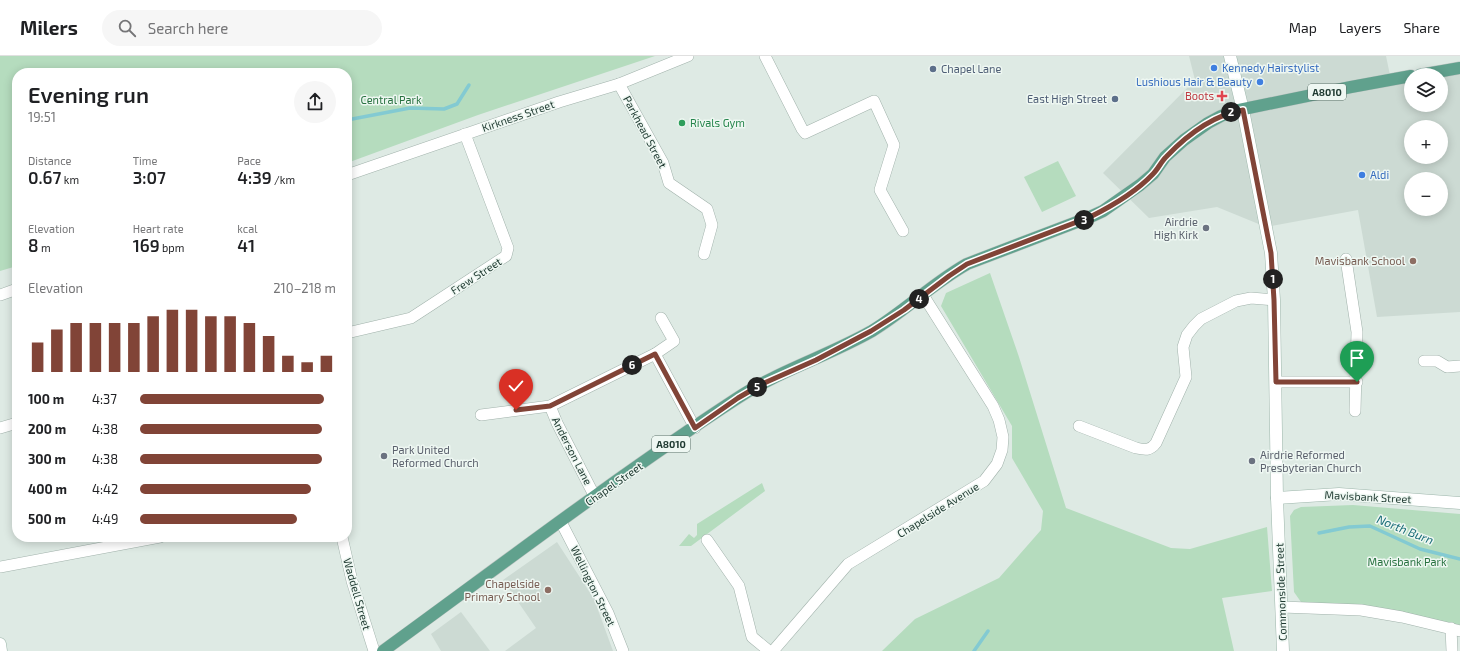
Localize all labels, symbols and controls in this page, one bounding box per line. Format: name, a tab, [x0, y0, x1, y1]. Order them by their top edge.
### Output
search box	[102, 10, 382, 46]
text: Milers	[20, 16, 78, 39]
icon: search	[116, 17, 138, 39]
text: Search here	[148, 19, 228, 37]
text: Map	[1289, 19, 1317, 36]
text: Layers	[1339, 19, 1381, 36]
text: Share	[1403, 19, 1440, 36]
place label: Kennedy Hairstylist	[1222, 61, 1319, 74]
place label: Chapel Lane	[941, 62, 1002, 75]
marker: Kennedy Hairstylist	[1209, 63, 1219, 73]
marker: Chapel Lane	[928, 64, 938, 74]
map controls	[1404, 68, 1448, 216]
button: layers	[1404, 68, 1448, 112]
place label: Lushious Hair & Beauty	[1136, 75, 1252, 88]
marker: Lushious Hair & Beauty	[1255, 77, 1265, 87]
text: Evening run	[28, 81, 149, 107]
button: share	[294, 81, 336, 123]
road number: A8010	[1308, 84, 1346, 100]
place label: Boots	[1185, 89, 1214, 102]
marker: Boots	[1217, 91, 1227, 101]
place label: East High Street	[1027, 92, 1107, 105]
park label: Central Park	[360, 93, 422, 106]
street label: Parkhead Street	[621, 93, 670, 170]
marker: East High Street	[1110, 94, 1120, 104]
street label: Kirkness Street	[480, 97, 556, 134]
pin: 2	[1221, 102, 1241, 122]
text: 2	[1228, 105, 1234, 118]
text: 19:51	[28, 109, 56, 125]
place label: Rivals Gym	[690, 116, 745, 129]
marker: Rivals Gym	[677, 118, 687, 128]
button: +	[1404, 120, 1448, 164]
text: Distance	[28, 154, 71, 167]
text: Time	[133, 154, 157, 167]
text: Pace	[237, 154, 261, 167]
text: 0.67	[28, 167, 61, 187]
text: 3:07	[133, 167, 166, 187]
text: 4:39	[237, 167, 272, 187]
place label: Aldi	[1370, 168, 1389, 181]
marker: Aldi	[1357, 170, 1367, 180]
button: −	[1404, 172, 1448, 216]
text: km	[61, 173, 79, 186]
text: /km	[272, 173, 295, 186]
pin: 3	[1074, 210, 1094, 230]
text: 3	[1081, 213, 1087, 226]
place label: Airdrie High Kirk	[1154, 215, 1198, 241]
text: Elevation	[28, 222, 75, 235]
text: Heart rate	[133, 222, 184, 235]
text: kcal	[237, 222, 257, 235]
marker: Airdrie High Kirk	[1201, 223, 1211, 233]
text: 8	[28, 235, 38, 255]
text: 169	[133, 235, 160, 255]
text: 41	[237, 235, 255, 255]
text: m	[38, 241, 51, 254]
text: bpm	[160, 241, 184, 254]
street label: Frew Street	[448, 254, 504, 297]
place label: Mavisbank School	[1315, 254, 1406, 267]
marker: Mavisbank School	[1408, 256, 1418, 266]
pin: 1	[1263, 269, 1283, 289]
text: 1	[1271, 272, 1275, 285]
text: Elevation	[28, 280, 83, 296]
text: 210–218 m	[273, 280, 336, 296]
pin: 4	[909, 289, 929, 309]
text: 4	[915, 292, 923, 305]
pin	[1340, 341, 1374, 382]
icon: arrive	[1346, 347, 1368, 369]
pin: 6	[622, 355, 642, 375]
text: 6	[629, 358, 635, 371]
pin	[499, 369, 533, 410]
icon: check	[505, 375, 527, 397]
pin: 5	[747, 377, 767, 397]
text: 5	[754, 380, 760, 393]
text: 100 m	[28, 391, 64, 407]
text: 4:37	[92, 391, 117, 407]
street label: Anderson Lane	[550, 415, 595, 487]
text: 200 m	[28, 421, 66, 437]
text: 4:38	[92, 421, 118, 437]
road number: A8010	[652, 436, 690, 452]
place label: Park United Reformed Church	[392, 443, 479, 469]
place label: Airdrie Reformed Presbyterian Church	[1260, 448, 1361, 474]
text: 300 m	[28, 451, 66, 467]
text: 4:38	[92, 451, 118, 467]
marker: Park United Reformed Church	[379, 451, 389, 461]
marker: Airdrie Reformed Presbyterian Church	[1247, 456, 1257, 466]
street label: Chapel Street	[583, 459, 645, 508]
street label: Chapelside Avenue	[894, 479, 981, 540]
text: 400 m	[28, 481, 67, 497]
text: 4:42	[92, 481, 118, 497]
street label: Mavisbank Street	[1324, 488, 1412, 505]
text: 500 m	[28, 511, 66, 527]
text: 4:49	[92, 511, 119, 527]
water label: North Burn	[1375, 511, 1436, 547]
street label: Wellington Street	[568, 543, 619, 628]
street label: Commonside Street	[1272, 543, 1289, 641]
park label: Mavisbank Park	[1368, 555, 1447, 568]
street label: Waddell Street	[341, 556, 374, 631]
place label: Chapelside Primary School	[465, 577, 541, 603]
marker: Chapelside Primary School	[543, 585, 553, 595]

